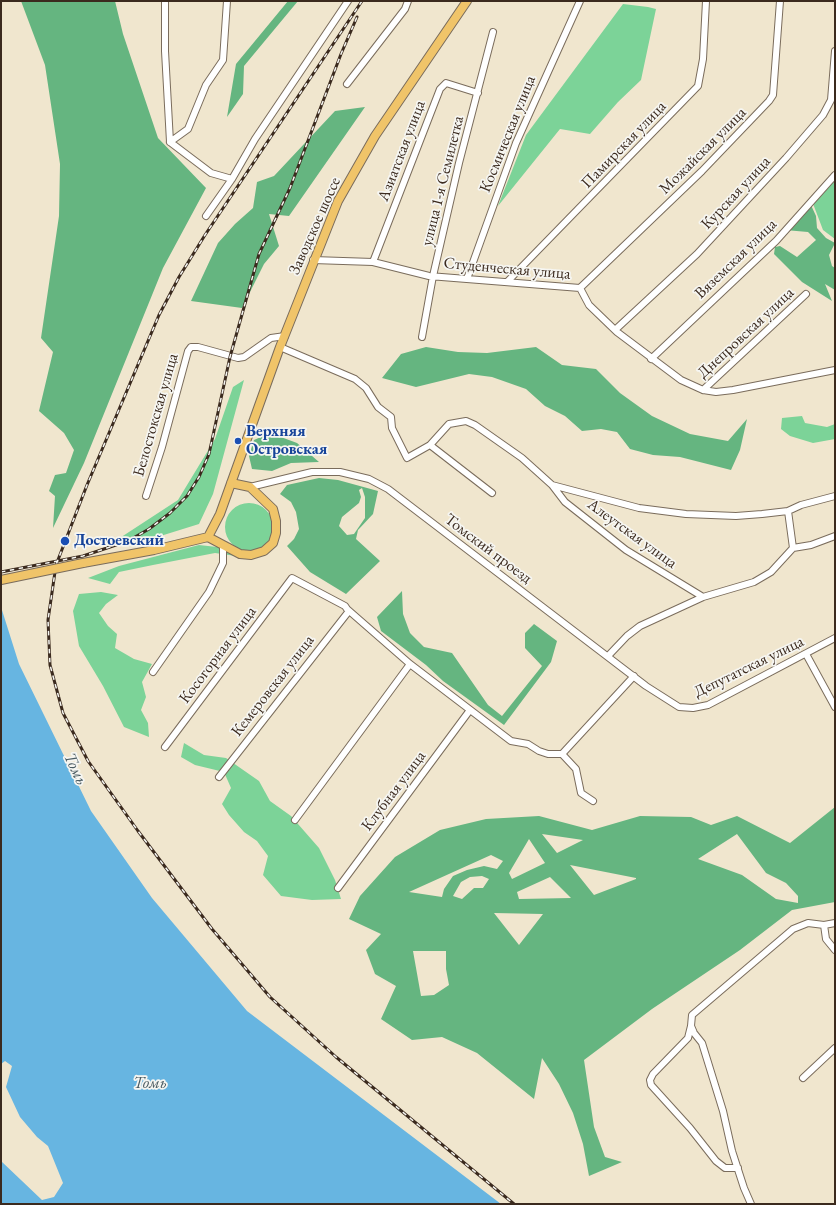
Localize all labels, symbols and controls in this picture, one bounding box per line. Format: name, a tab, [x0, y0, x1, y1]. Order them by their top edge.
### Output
street label: Космическая улица	[476, 73, 540, 195]
street label: Памирская улица	[577, 97, 671, 193]
street label: Азиатская улица	[374, 98, 430, 204]
street label: Можайская улица	[655, 103, 751, 199]
street label: улица 1-я Семилетка	[418, 114, 468, 248]
street label: Курская улица	[697, 152, 775, 234]
street label: Заводское шоссе	[285, 174, 345, 278]
street label: Вяземская улица	[691, 215, 781, 303]
street label: Студенческая улица	[443, 254, 571, 284]
street label: Днепровская улица	[694, 283, 798, 383]
street label: Белостокская улица	[129, 351, 183, 479]
place label: Верхняя Островская	[246, 422, 327, 460]
marker: Верхняя Островская	[233, 436, 243, 446]
street label: Алеутская улица	[583, 495, 681, 573]
street label: Томский проезд	[441, 510, 535, 588]
place label: Достоевский	[74, 531, 164, 551]
marker: Достоевский	[59, 535, 71, 547]
street label: Косогорная улица	[175, 603, 261, 707]
street label: Кемеровская улица	[227, 631, 319, 741]
street label: Депутатская улица	[691, 632, 807, 702]
street label: Клубная улица	[358, 747, 430, 835]
water label: Томь	[59, 750, 91, 788]
water label: Томь	[133, 1073, 167, 1093]

